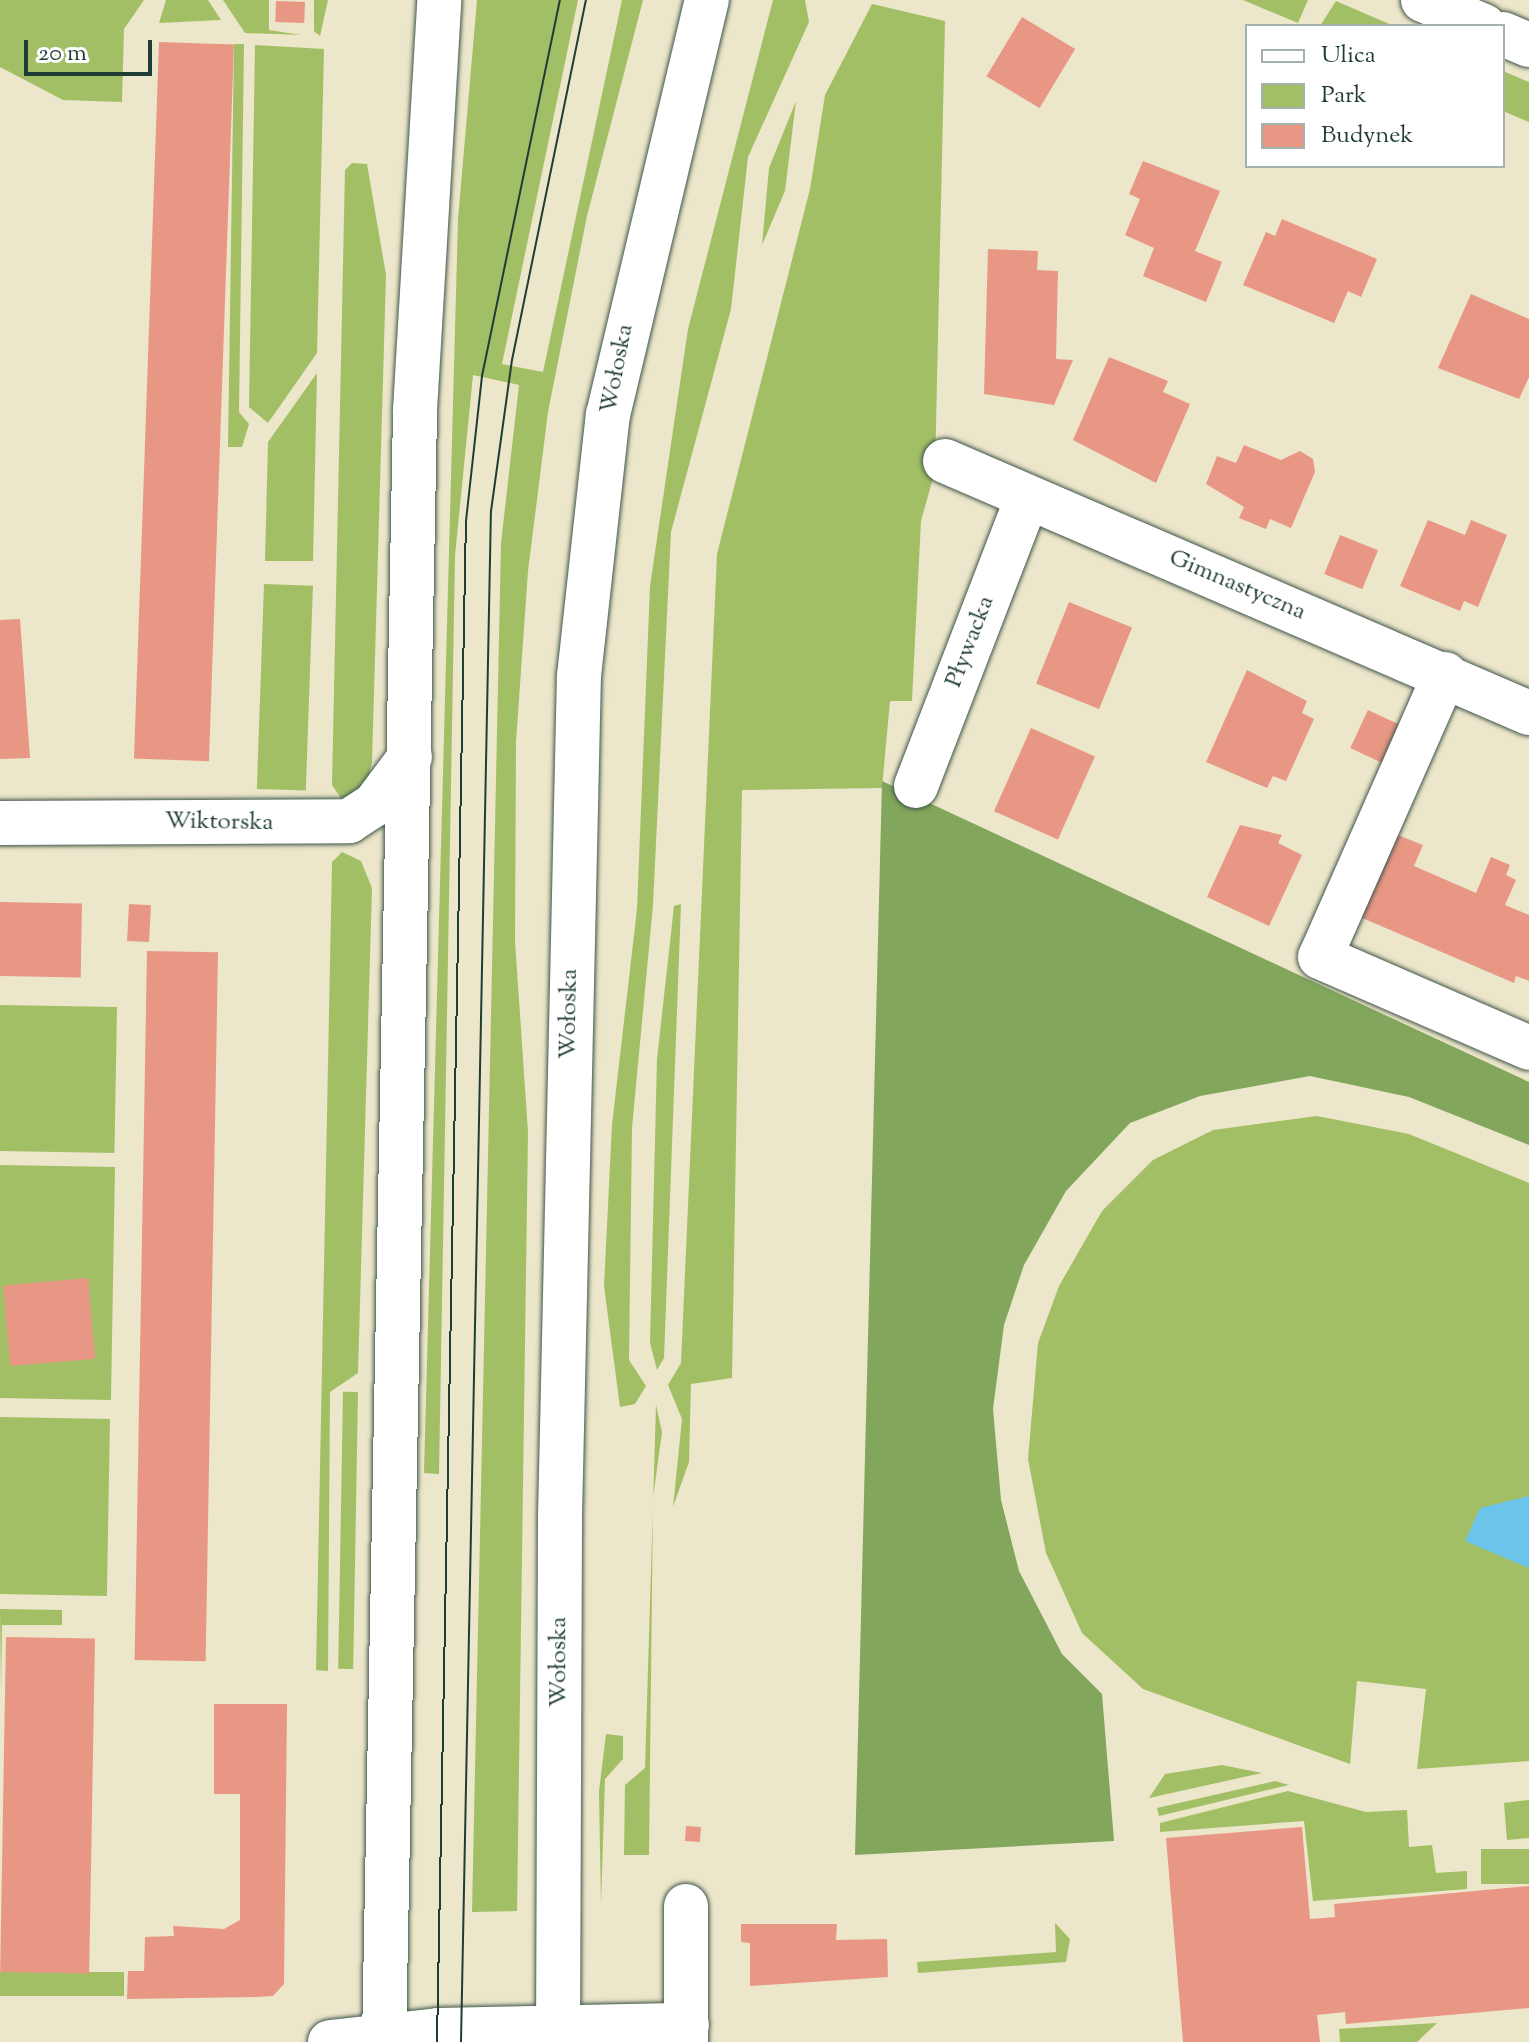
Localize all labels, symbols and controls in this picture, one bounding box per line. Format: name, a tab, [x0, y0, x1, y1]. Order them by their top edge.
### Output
scale bar	[28, 24, 156, 74]
legend	[1245, 24, 1505, 168]
text: 20 m	[38, 37, 87, 71]
text: Ulica	[1321, 39, 1376, 73]
text: Park	[1321, 79, 1367, 113]
text: Budynek	[1321, 119, 1413, 153]
street label: Wołoska	[595, 322, 641, 416]
street label: Gimnastyczna	[1164, 544, 1310, 628]
street label: Pływacka	[940, 592, 1002, 692]
street label: Wiktorska	[164, 808, 274, 838]
street label: Wołoska	[555, 968, 585, 1060]
street label: Wołoska	[546, 1617, 574, 1707]

